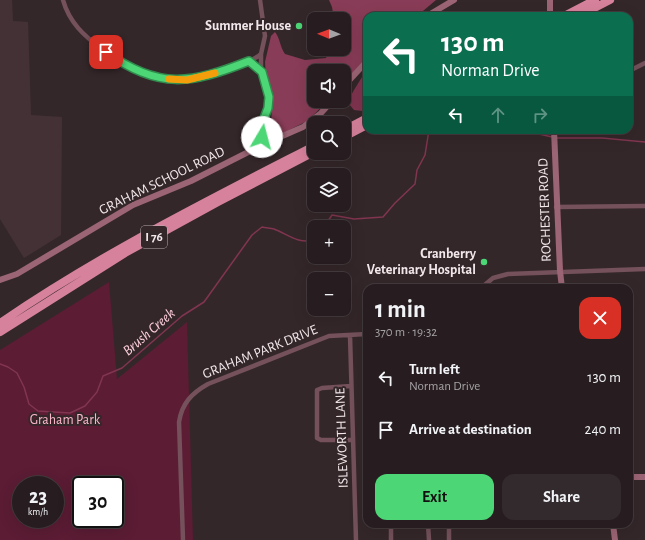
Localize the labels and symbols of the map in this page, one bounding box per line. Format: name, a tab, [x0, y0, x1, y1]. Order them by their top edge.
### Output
north arrow	[307, 12, 351, 56]
place label: Summer House	[205, 19, 291, 33]
marker: Summer House	[294, 21, 304, 31]
pin	[89, 35, 123, 69]
position arrow	[241, 116, 283, 158]
street label: GRAHAM SCHOOL ROAD	[97, 144, 227, 218]
street label: ROCHESTER ROAD	[536, 158, 554, 262]
road number: I 76	[141, 226, 167, 248]
place label: Cranberry Veterinary Hospital	[367, 247, 477, 277]
marker: Cranberry Veterinary Hospital	[479, 257, 489, 267]
water label: Brush Creek	[120, 305, 178, 359]
street label: GRAHAM PARK DRIVE	[201, 322, 320, 381]
street label: ISLEWORTH LANE	[333, 387, 351, 488]
park label: Graham Park	[30, 413, 101, 427]
speed limit sign: 30	[72, 476, 124, 528]

